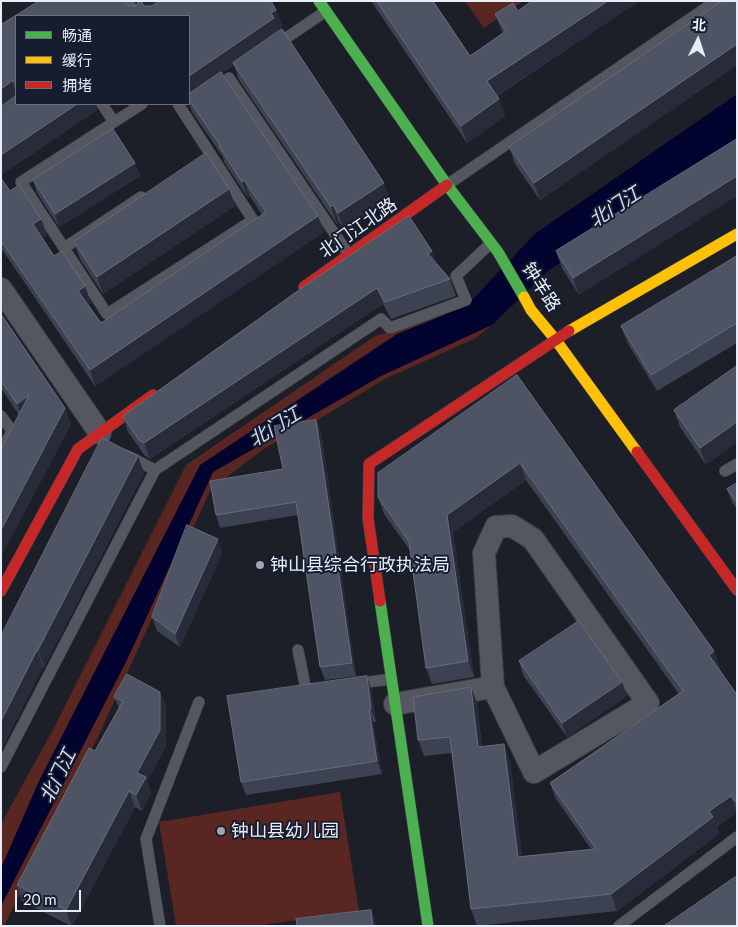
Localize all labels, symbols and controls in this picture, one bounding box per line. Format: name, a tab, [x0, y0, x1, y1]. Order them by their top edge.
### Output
legend	[15, 15, 190, 105]
north arrow	[673, 15, 723, 65]
text: 北	[692, 16, 707, 34]
text: 畅通	[62, 26, 92, 44]
text: 缓行	[62, 51, 92, 69]
text: 拥堵	[62, 76, 92, 94]
water label: 北门江	[585, 182, 645, 232]
street label: 北门江北路	[315, 193, 401, 263]
street label: 钟羊路	[517, 258, 565, 316]
water label: 北门江	[245, 402, 305, 452]
place label: 钟山县综合行政执法局	[270, 554, 450, 576]
marker: 钟山县综合行政执法局	[254, 559, 266, 571]
water label: 北门江	[35, 745, 81, 807]
place label: 钟山县幼儿园	[231, 820, 339, 842]
marker: 钟山县幼儿园	[215, 825, 227, 837]
scale bar	[18, 880, 84, 912]
text: 20 m	[23, 890, 57, 908]

